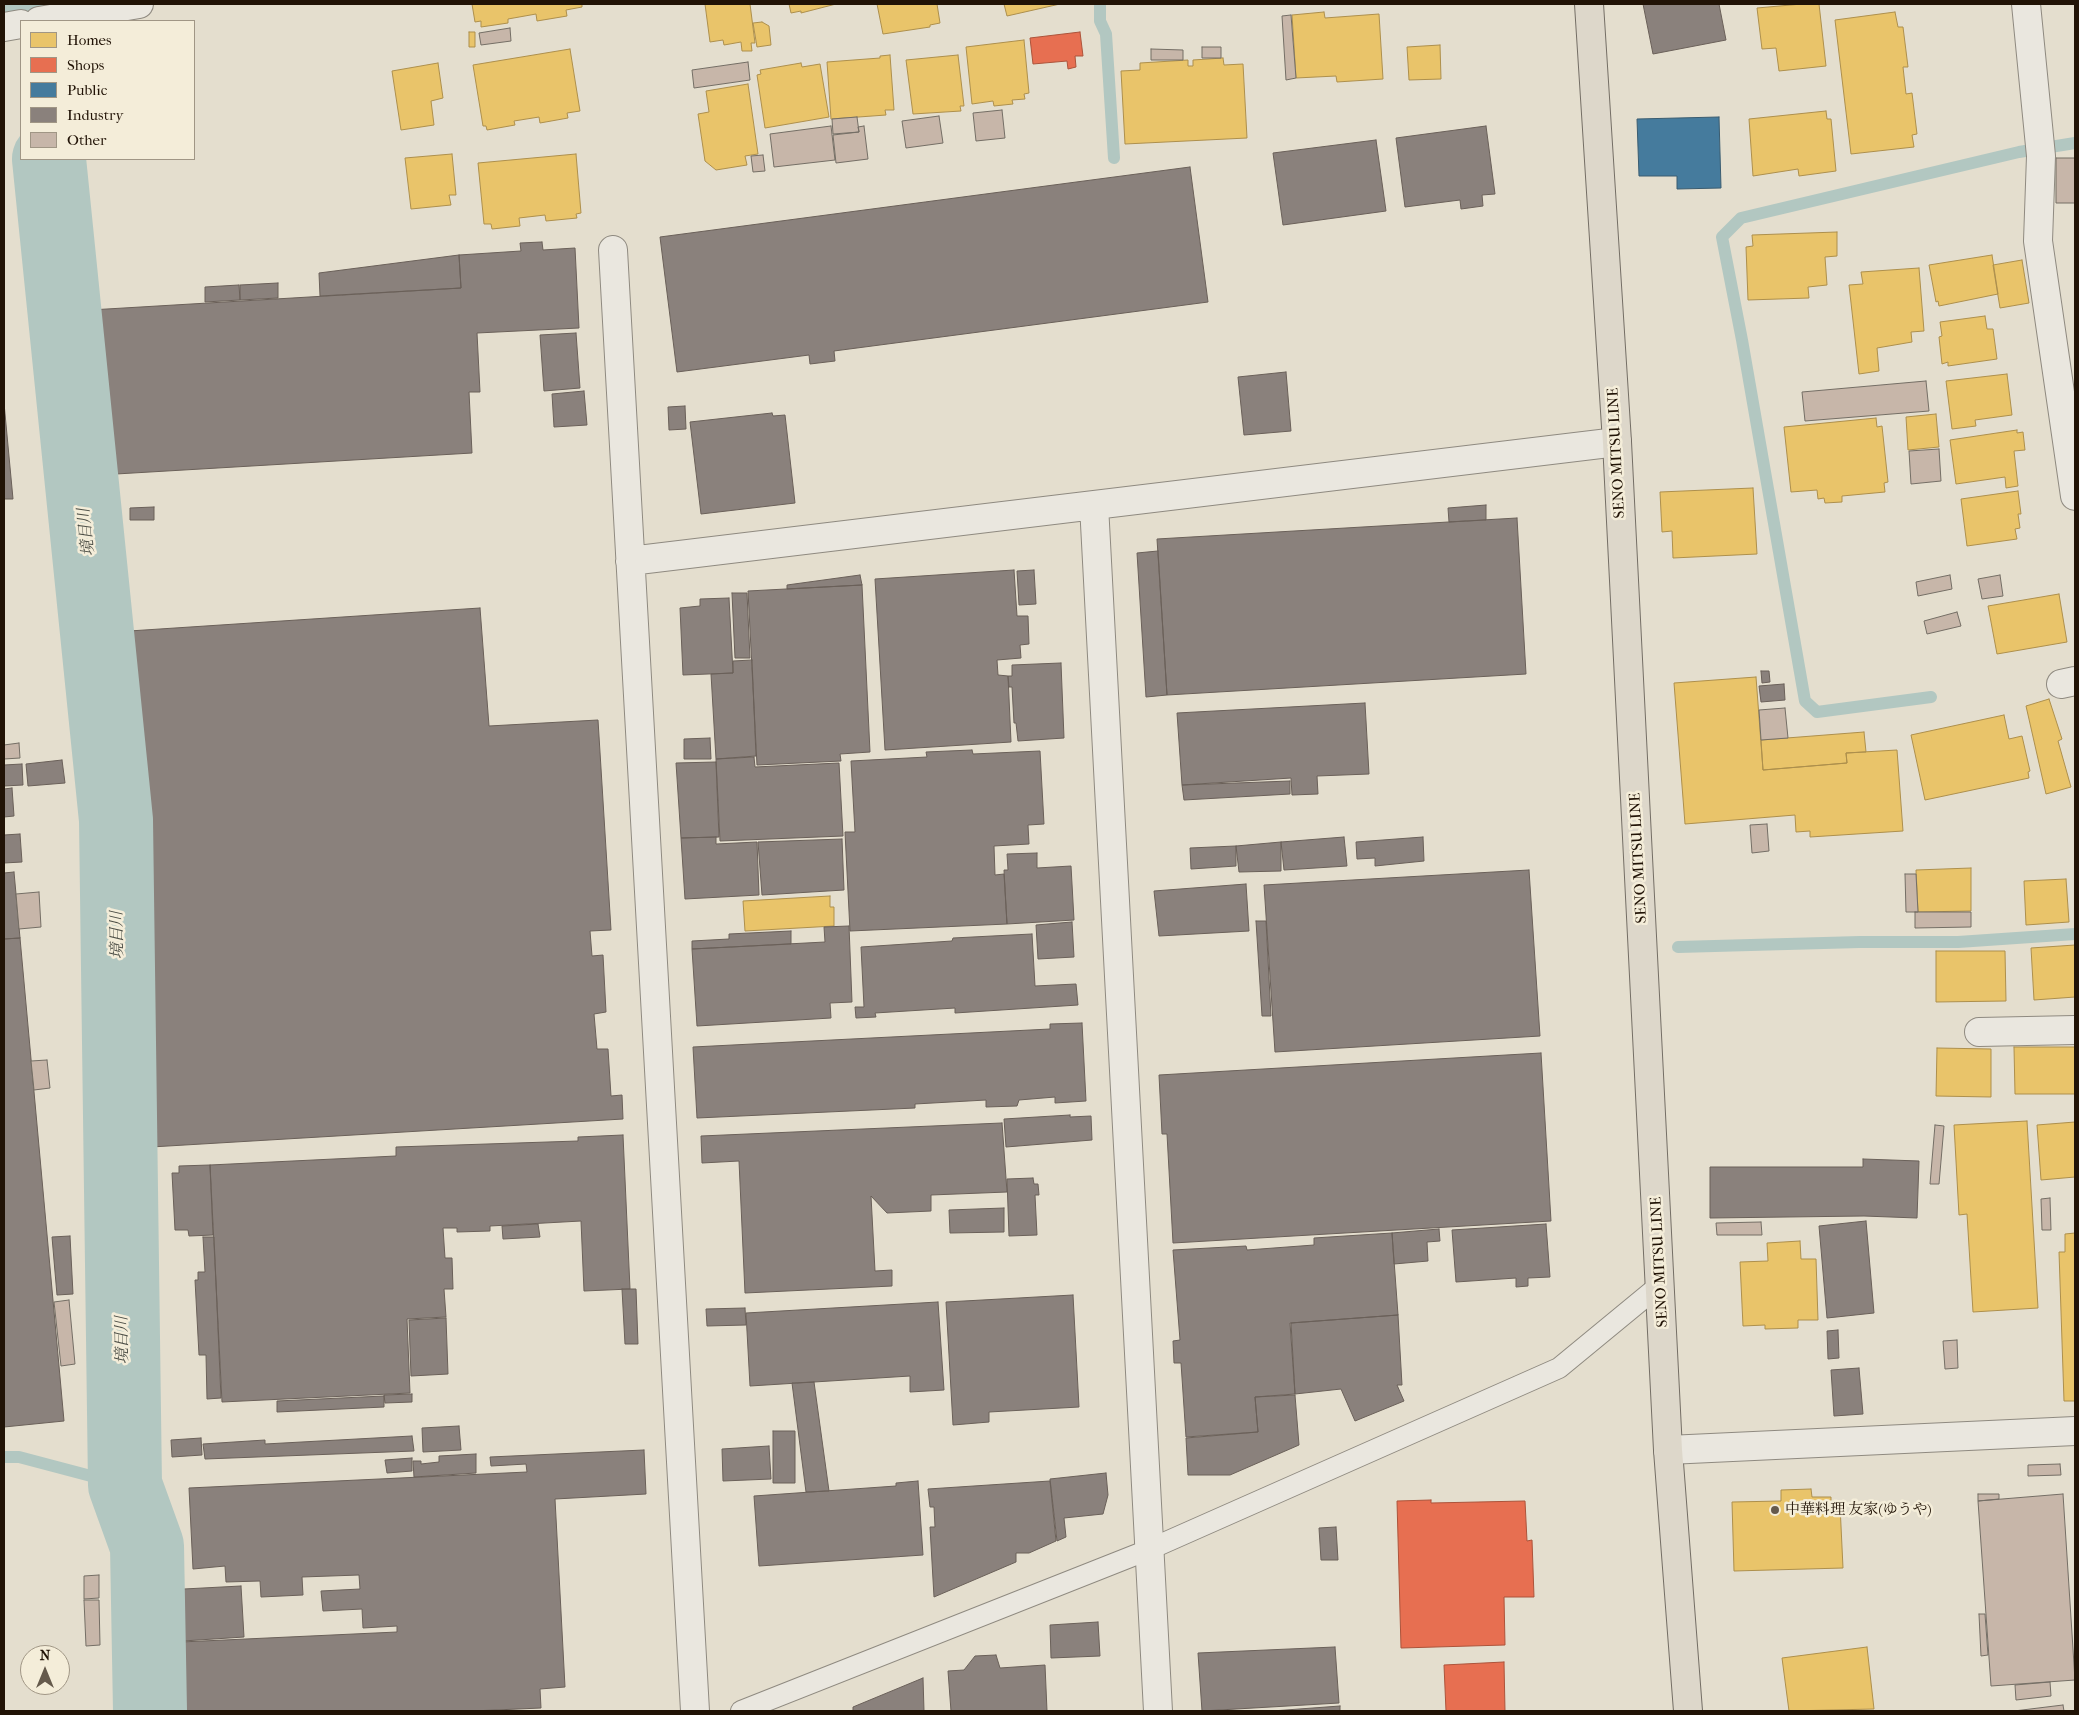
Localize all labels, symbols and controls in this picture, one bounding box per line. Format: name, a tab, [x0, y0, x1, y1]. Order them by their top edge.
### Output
legend	[20, 20, 195, 160]
text: Homes	[67, 31, 112, 49]
text: Shops	[67, 56, 104, 74]
text: Public	[67, 81, 107, 99]
text: Industry	[67, 106, 123, 124]
text: Other	[67, 131, 106, 149]
street label: SENO MITSU LINE	[1605, 387, 1629, 519]
water label: 境目川	[75, 507, 99, 557]
street label: SENO MITSU LINE	[1627, 792, 1651, 924]
water label: 境目川	[108, 911, 128, 959]
street label: SENO MITSU LINE	[1648, 1196, 1672, 1328]
water label: 境目川	[113, 1316, 133, 1364]
place label: 中華料理 友家(ゆうや)	[1785, 1501, 1932, 1519]
marker: 中華料理 友家(ゆうや)	[1769, 1504, 1781, 1516]
north arrow	[20, 1645, 70, 1695]
text: N	[40, 1647, 50, 1664]

